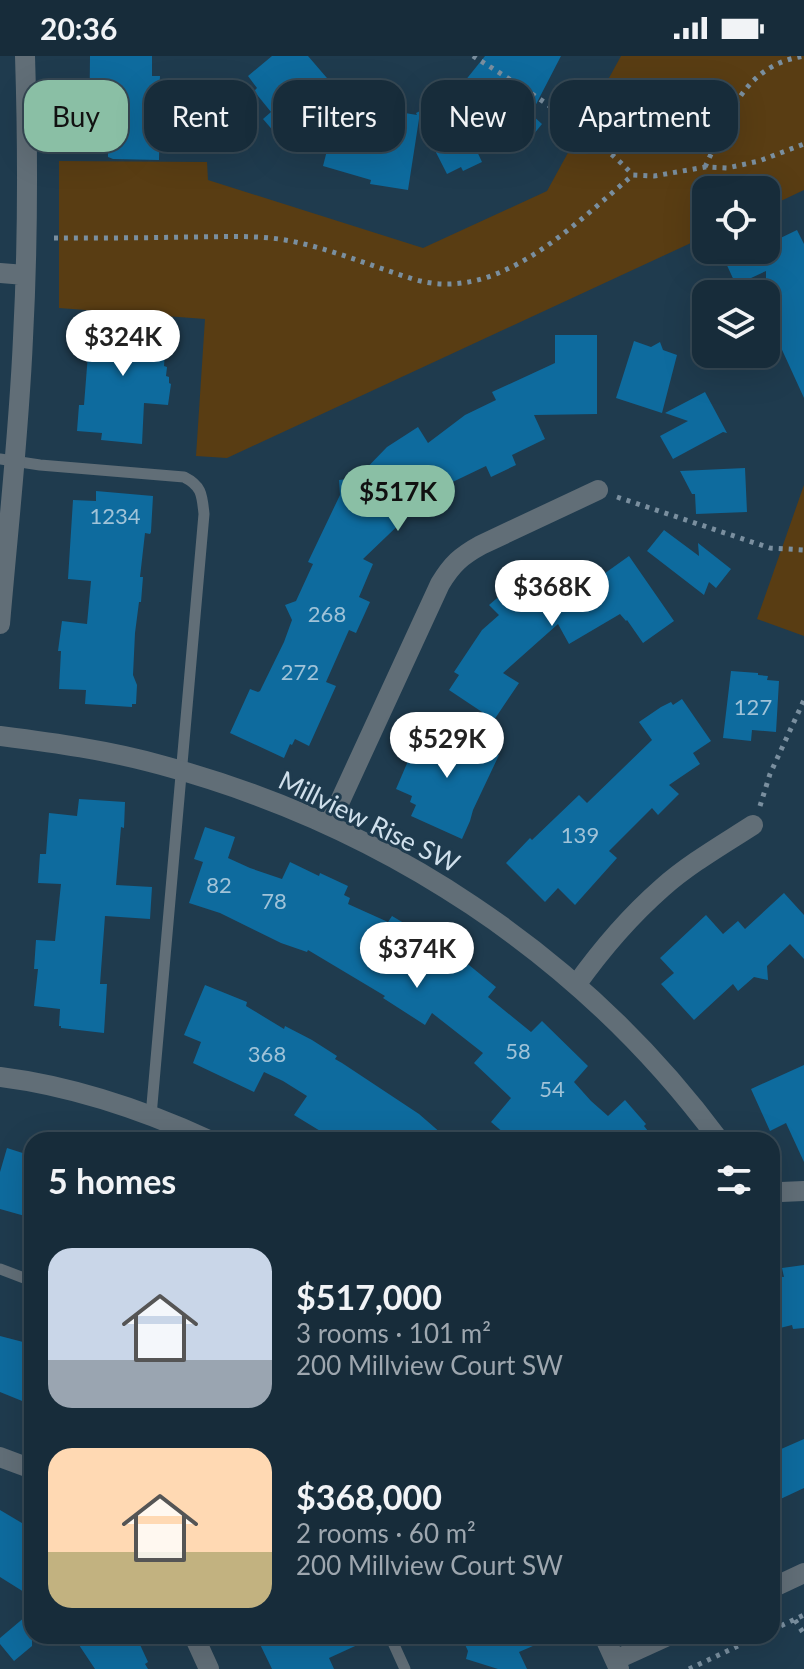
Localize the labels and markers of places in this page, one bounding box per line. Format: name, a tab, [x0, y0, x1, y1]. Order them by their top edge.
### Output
pin: $324K	[67, 310, 179, 378]
pin: $517K	[342, 465, 454, 533]
pin: $368K	[496, 560, 608, 628]
pin: $529K	[391, 712, 503, 780]
pin: $374K	[361, 922, 473, 990]

